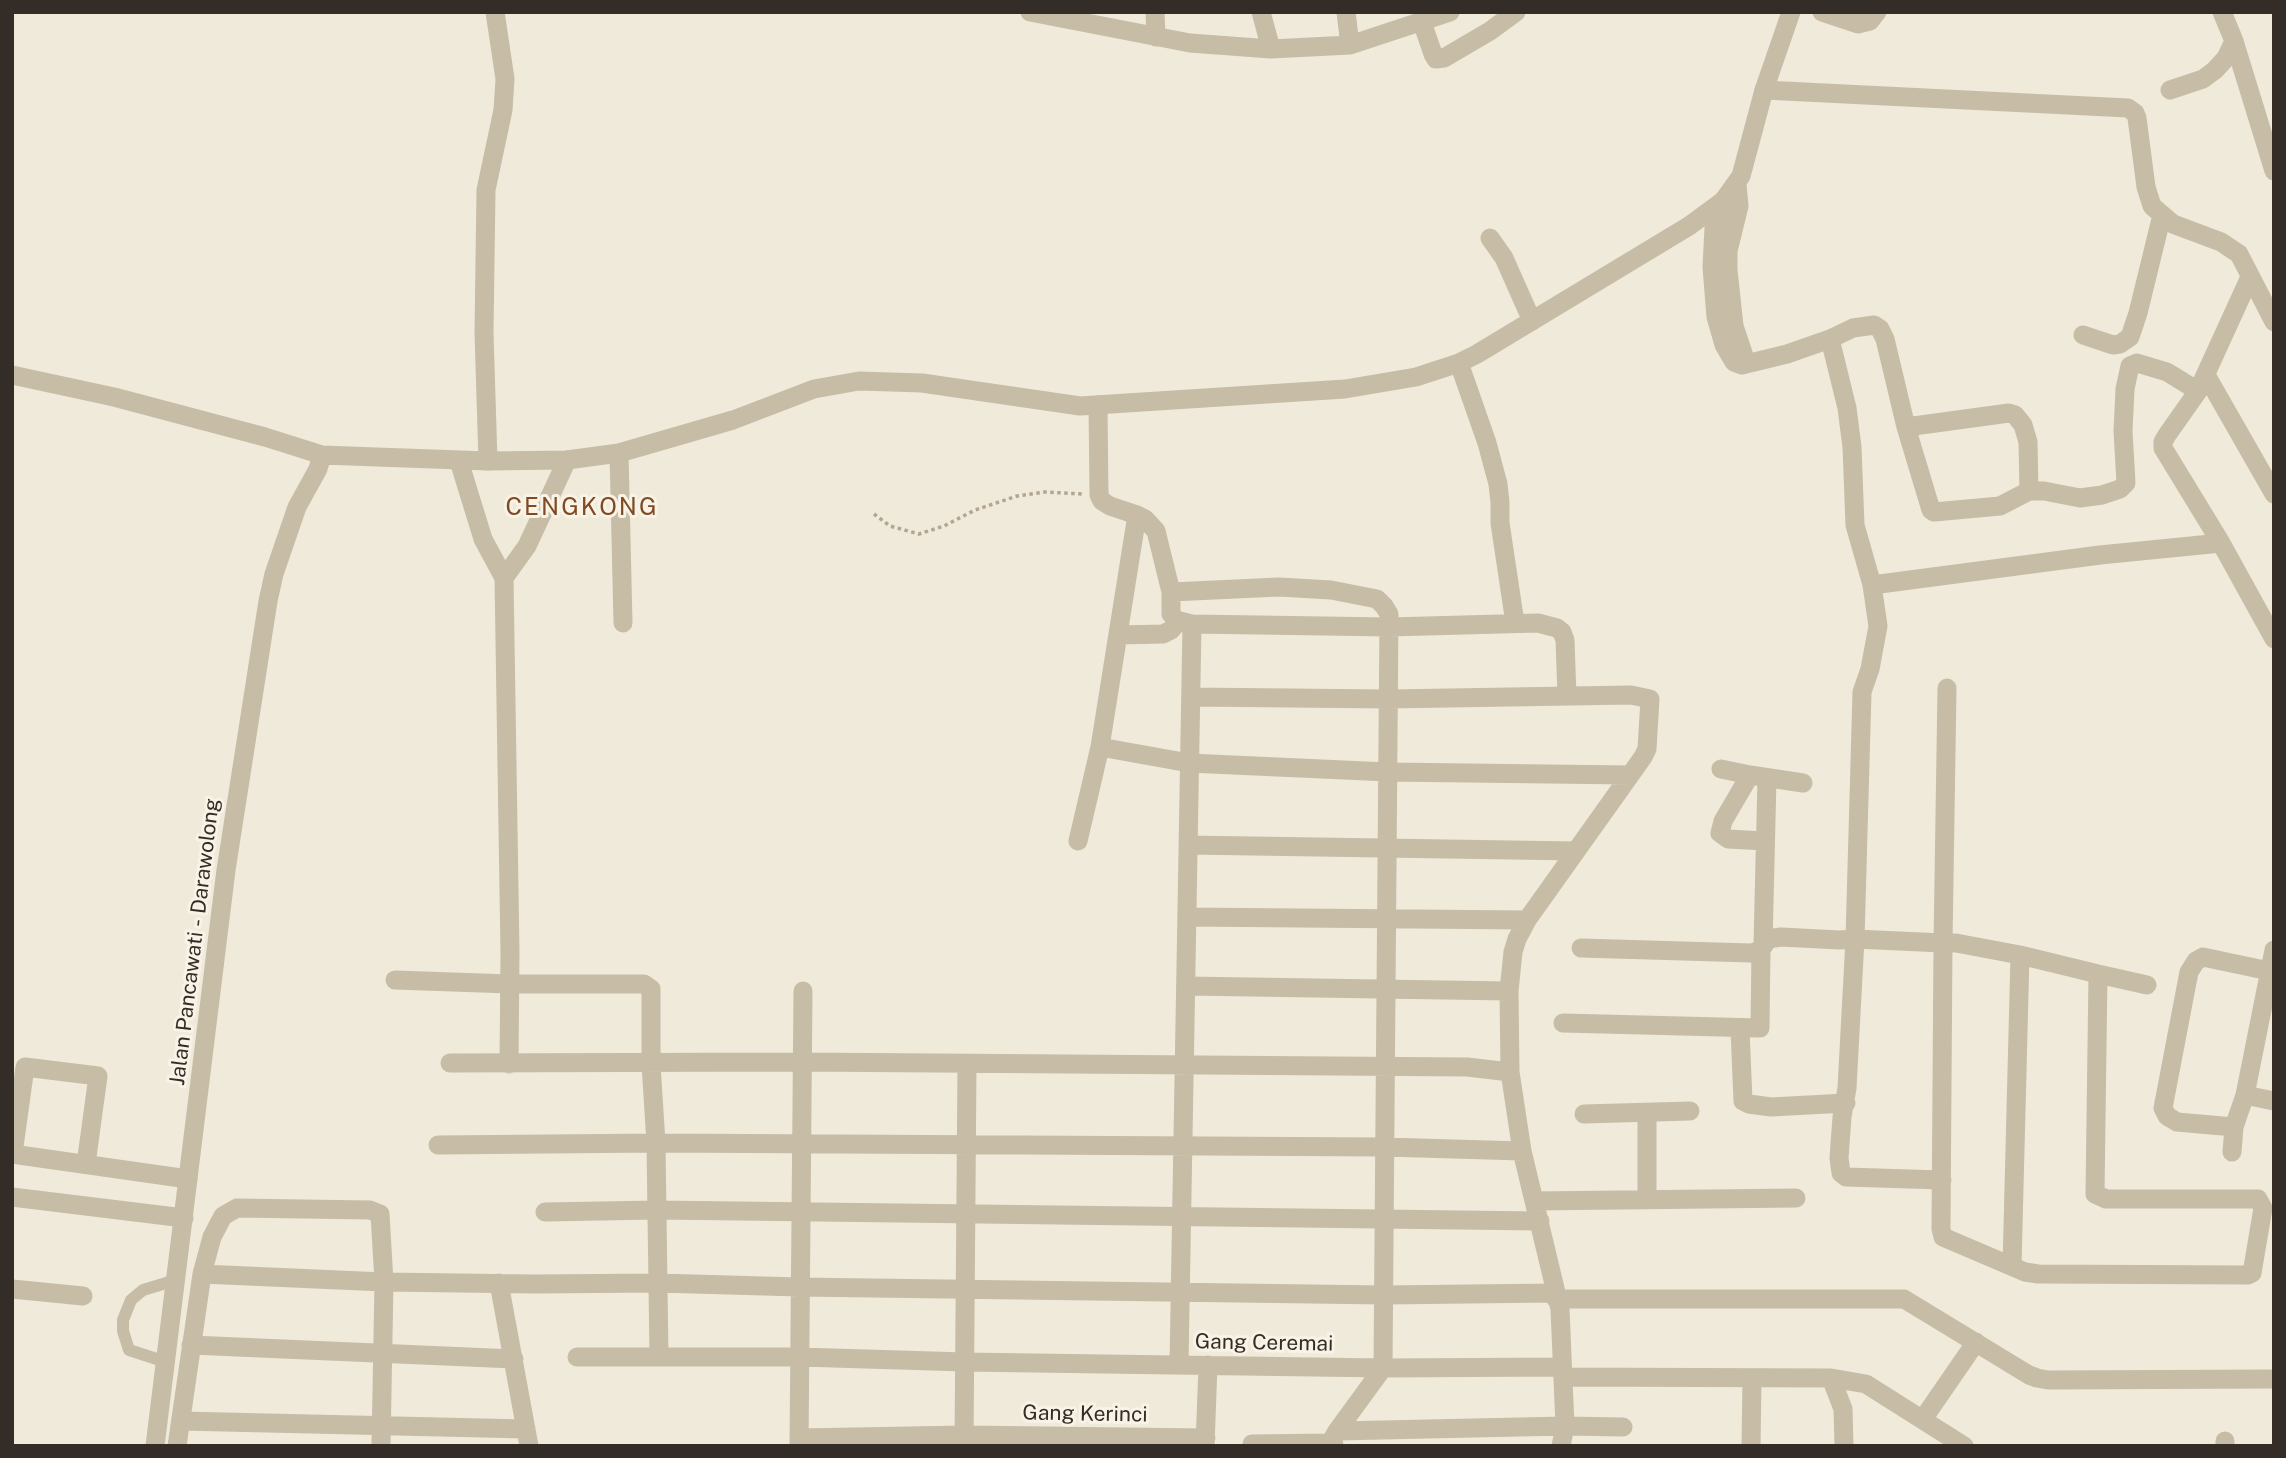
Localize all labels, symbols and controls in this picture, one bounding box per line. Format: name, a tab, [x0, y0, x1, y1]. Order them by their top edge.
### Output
district label: CENGKONG	[507, 494, 657, 522]
street label: Jalan Pancawati - Darawolong	[165, 797, 225, 1087]
street label: Gang Ceremai	[1195, 1329, 1333, 1357]
street label: Gang Kerinci	[1022, 1400, 1148, 1428]

